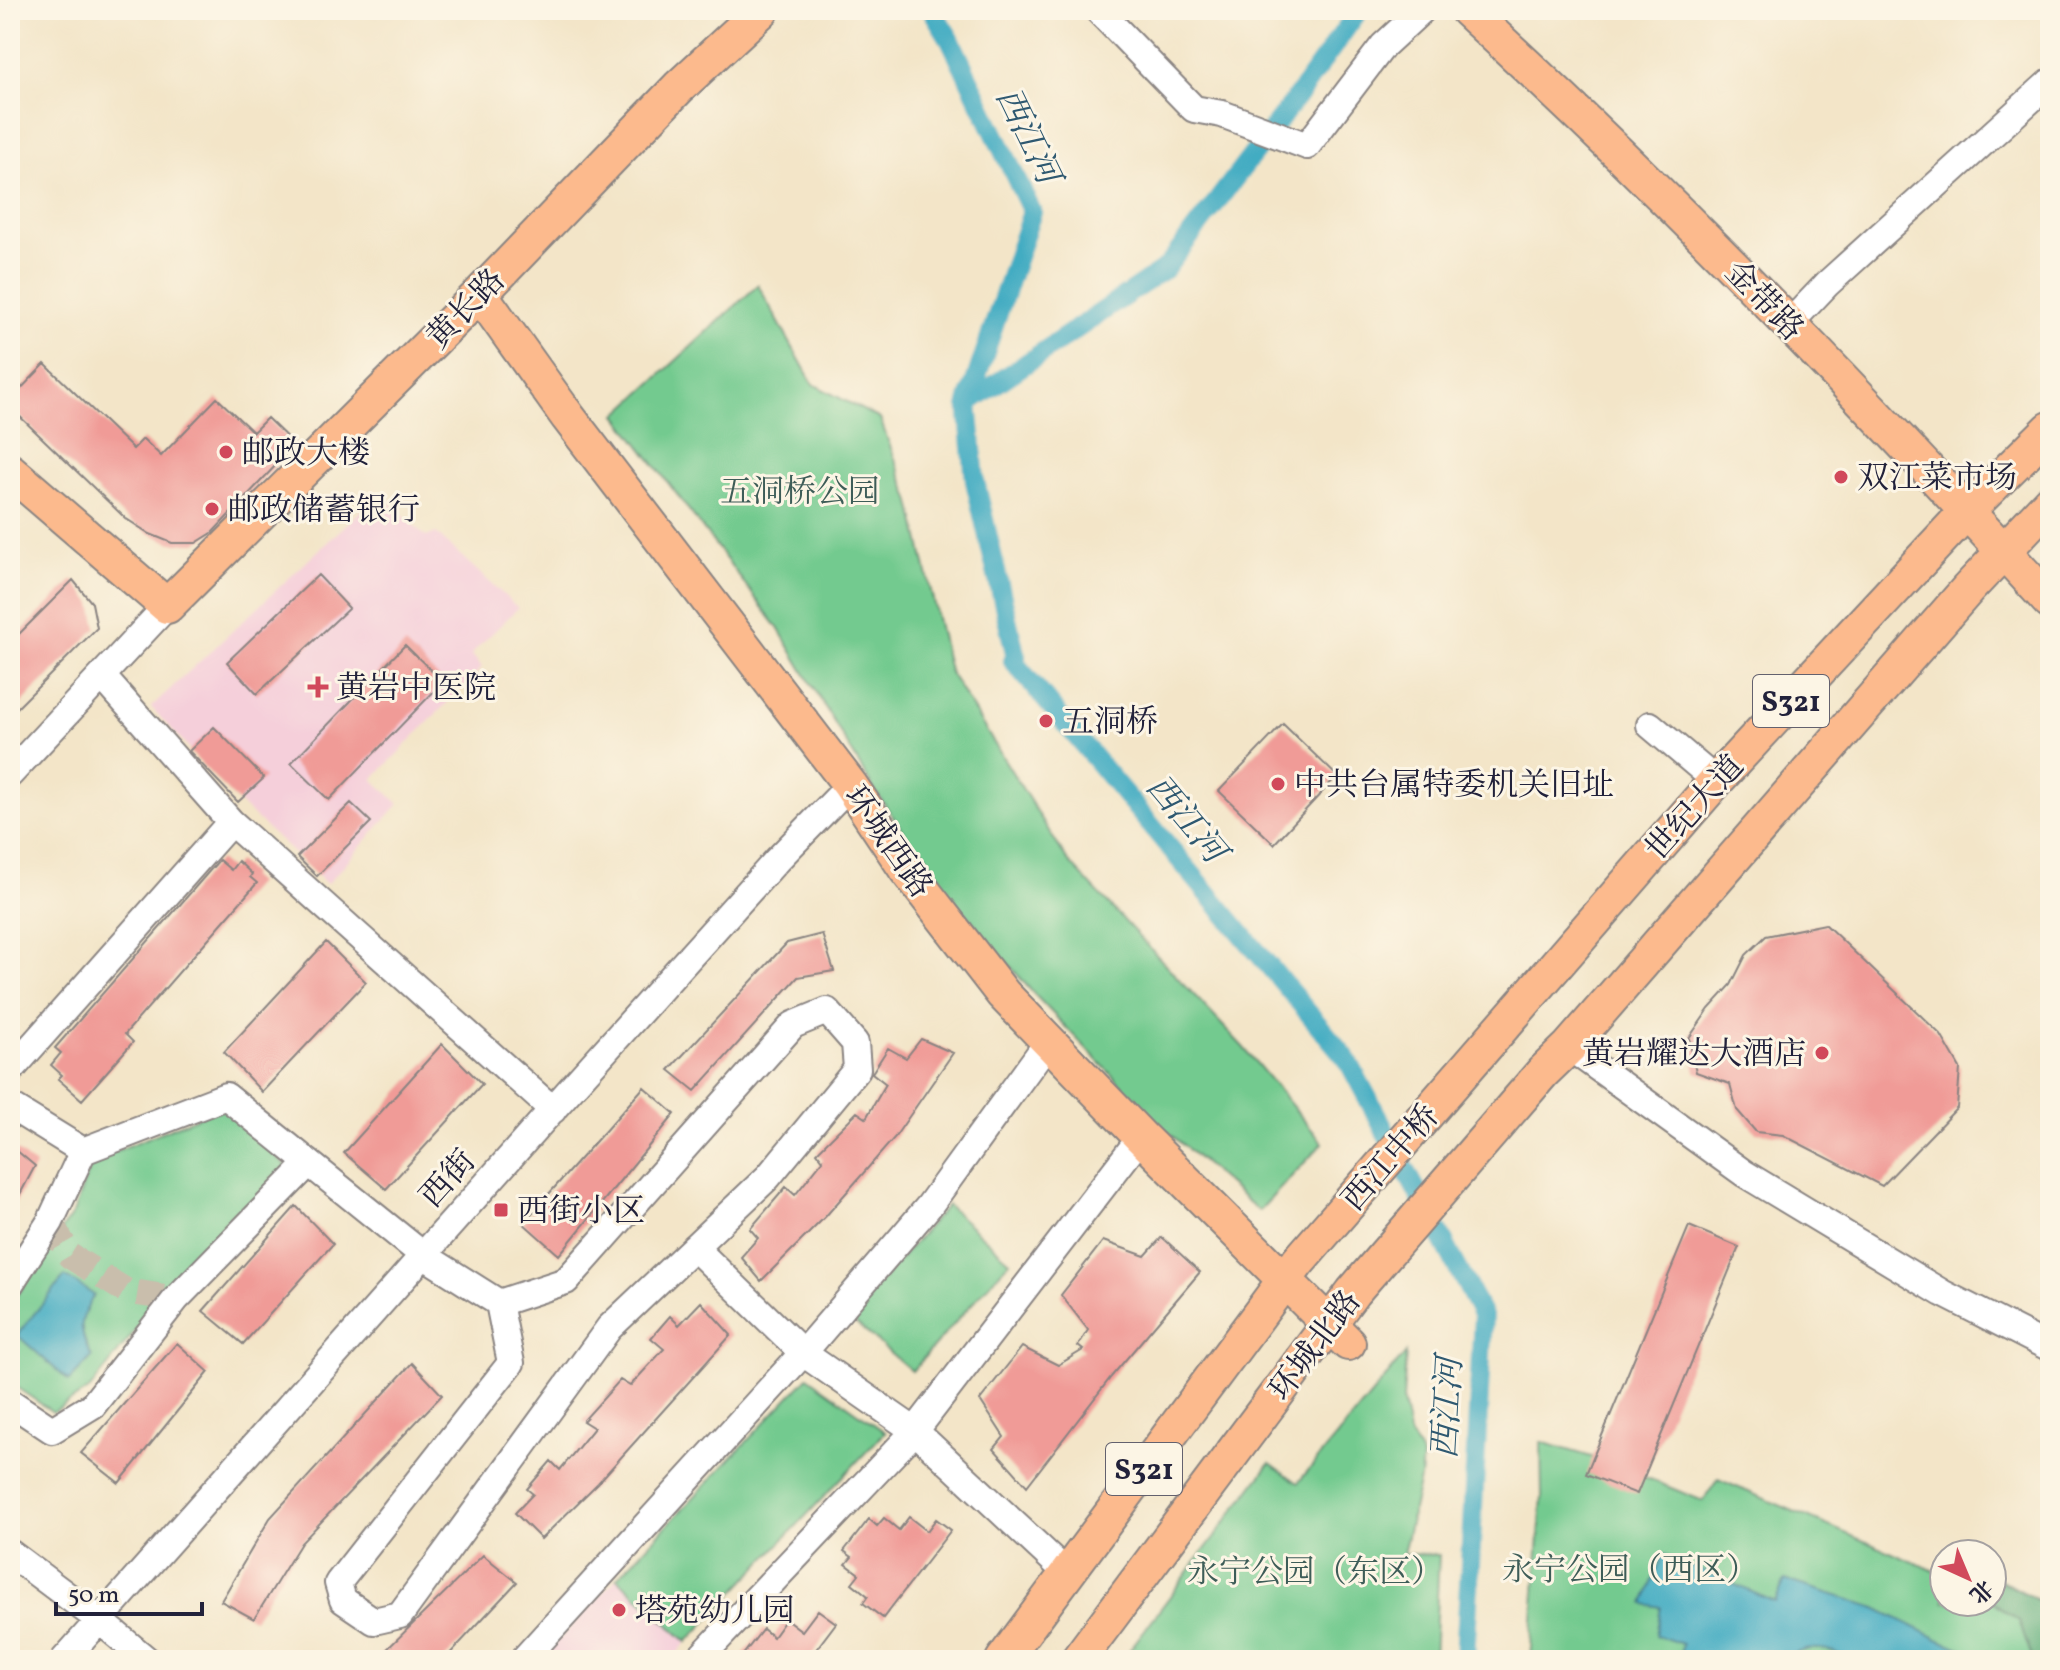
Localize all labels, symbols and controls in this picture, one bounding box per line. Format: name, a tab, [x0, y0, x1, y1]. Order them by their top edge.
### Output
water label: 西江河	[982, 80, 1072, 198]
street label: 金带路	[1714, 252, 1812, 352]
street label: 黄长路	[418, 260, 516, 360]
place label: 邮政大楼	[242, 433, 370, 477]
marker: 邮政大楼	[217, 443, 235, 461]
place label: 双江菜市场	[1857, 458, 2017, 502]
marker: 双江菜市场	[1832, 468, 1850, 486]
park label: 五洞桥公园	[720, 472, 880, 516]
place label: 邮政储蓄银行	[228, 490, 420, 534]
marker: 邮政储蓄银行	[203, 500, 221, 518]
place label: 黄岩中医院	[336, 668, 496, 712]
road number: S321	[1753, 675, 1829, 727]
marker: 黄岩中医院	[307, 676, 329, 698]
place label: 五洞桥	[1062, 702, 1158, 746]
marker: 五洞桥	[1037, 712, 1055, 730]
street label: 世纪大道	[1637, 747, 1755, 871]
place label: 中共台属特委机关旧址	[1294, 765, 1614, 809]
water label: 西江河	[1134, 766, 1239, 879]
marker: 中共台属特委机关旧址	[1269, 775, 1287, 793]
street label: 环城西路	[832, 778, 941, 908]
place label: 黄岩耀达大酒店	[1582, 1034, 1806, 1078]
marker: 黄岩耀达大酒店	[1813, 1044, 1831, 1062]
street label: 西江中桥	[1334, 1096, 1451, 1222]
street label: 西街	[411, 1142, 487, 1219]
place label: 西街小区	[517, 1191, 645, 1235]
marker: 西街小区	[492, 1201, 510, 1219]
street label: 环城北路	[1260, 1282, 1372, 1411]
water label: 西江河	[1423, 1350, 1476, 1460]
road number: S321	[1106, 1443, 1182, 1495]
north arrow	[1928, 1538, 2008, 1618]
park label: 永宁公园（西区）	[1502, 1550, 1758, 1594]
park label: 永宁公园（东区）	[1187, 1552, 1443, 1596]
scale bar	[56, 1566, 202, 1616]
text: 北	[1961, 1572, 1999, 1609]
text: 50 m	[68, 1579, 120, 1613]
place label: 塔苑幼儿园	[635, 1591, 795, 1635]
marker: 塔苑幼儿园	[610, 1601, 628, 1619]

